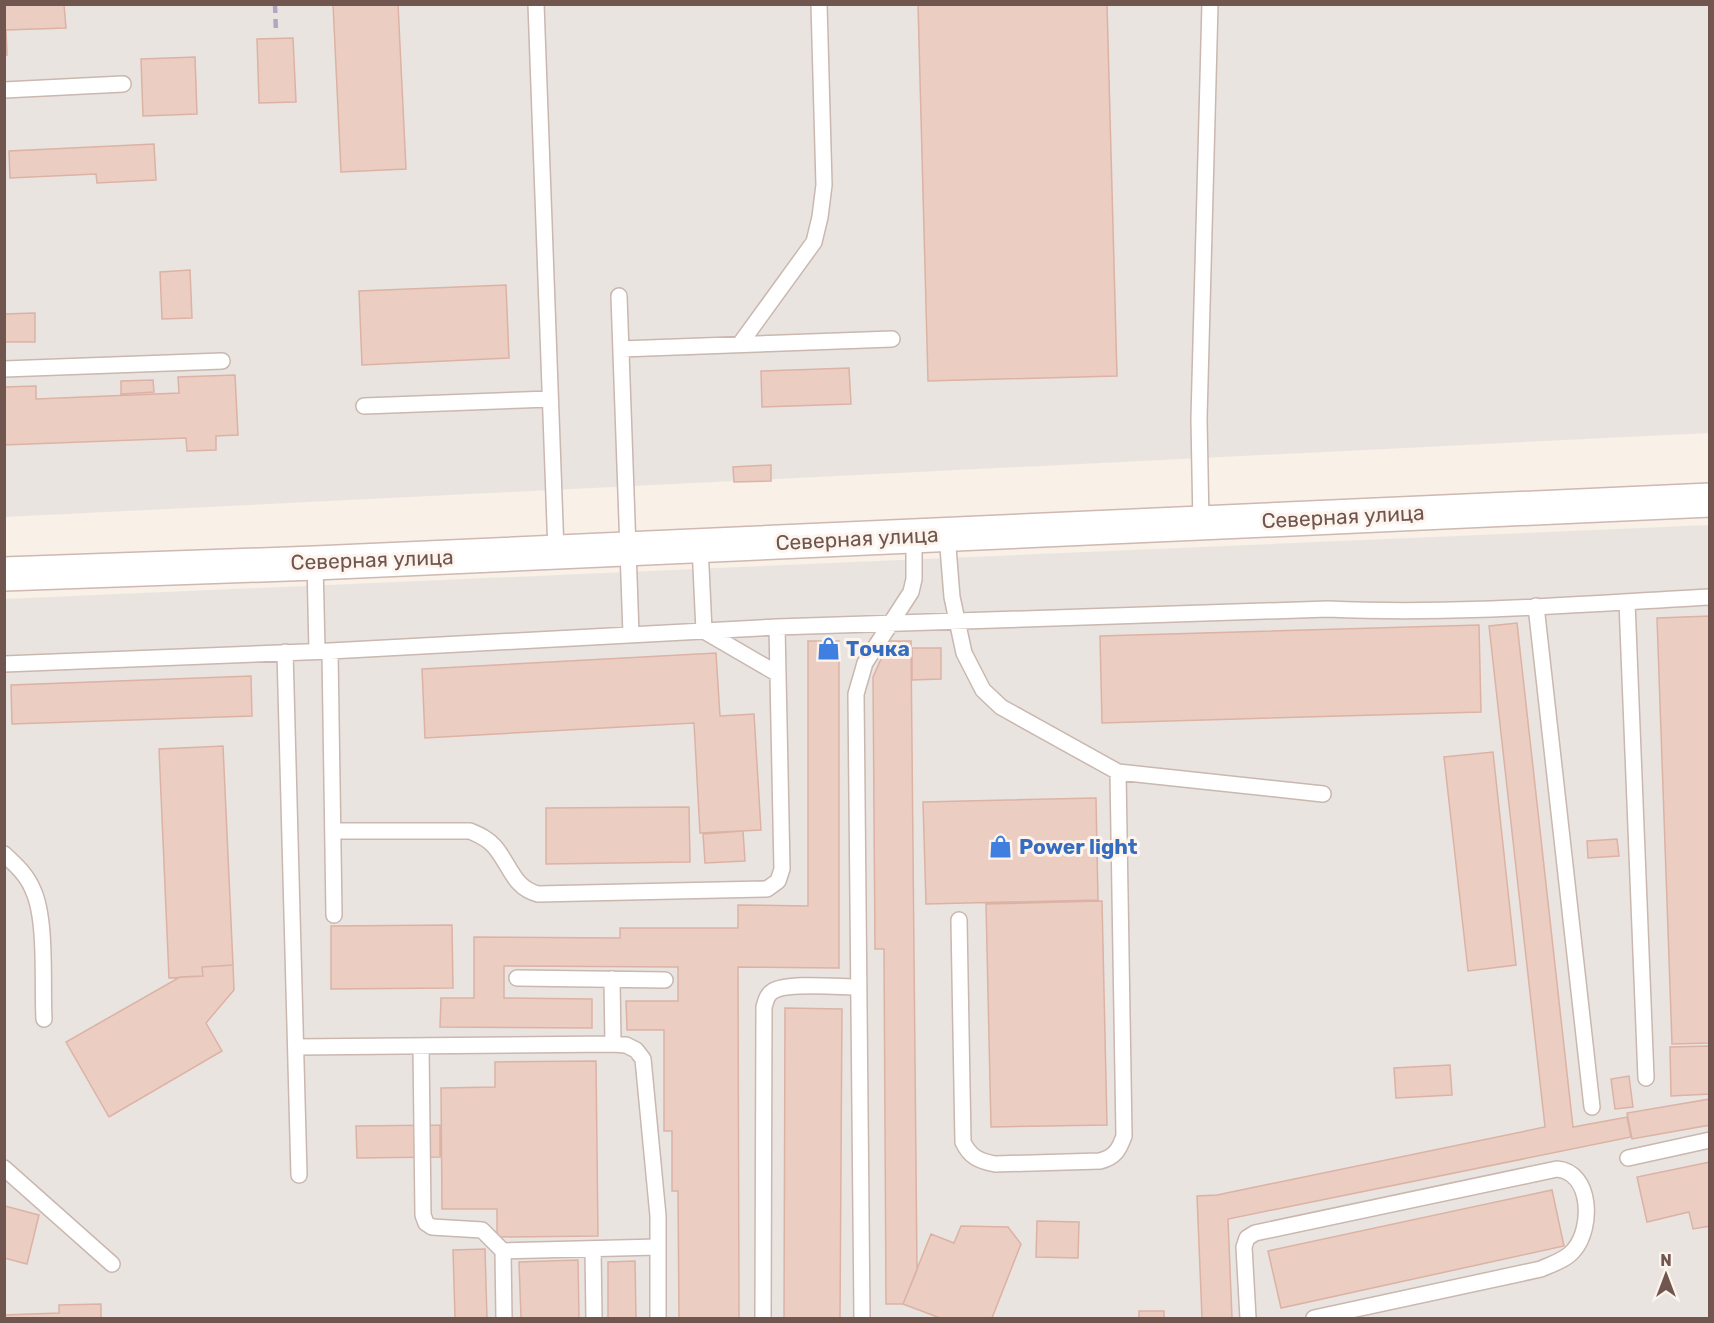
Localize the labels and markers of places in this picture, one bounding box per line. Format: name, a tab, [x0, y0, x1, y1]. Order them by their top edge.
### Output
shop icon: Точка	[815, 636, 841, 662]
place label: Точка	[846, 636, 910, 661]
shop icon: Power light	[988, 834, 1014, 860]
place label: Power light	[1019, 834, 1138, 859]

